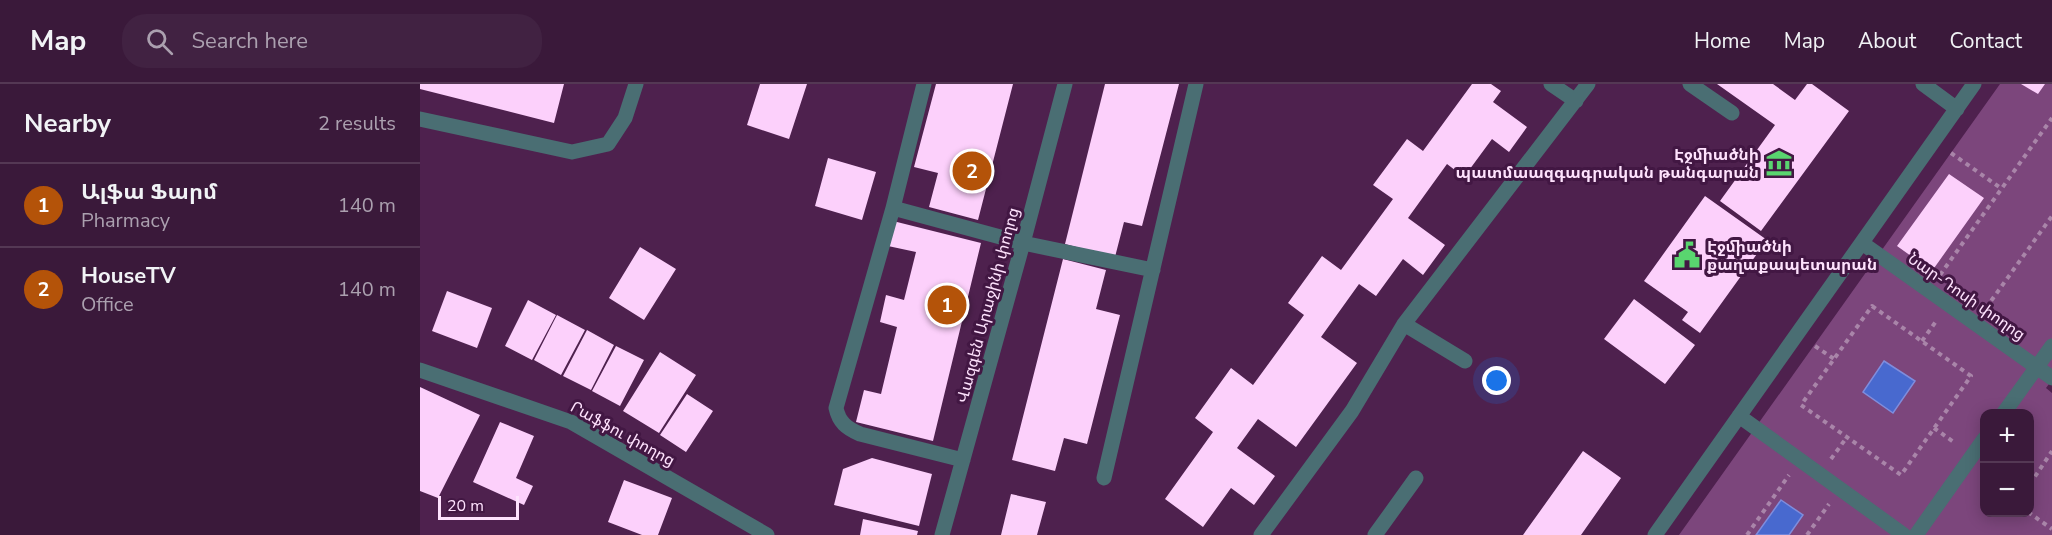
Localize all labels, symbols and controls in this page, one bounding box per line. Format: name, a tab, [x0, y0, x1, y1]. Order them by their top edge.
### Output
search box	[122, 14, 542, 68]
text: Map	[30, 22, 86, 60]
icon: search	[143, 25, 176, 58]
text: Search here	[191, 26, 308, 56]
text: Home	[1694, 27, 1751, 55]
text: Map	[1784, 27, 1825, 55]
text: About	[1858, 27, 1916, 55]
text: Contact	[1949, 27, 2022, 55]
text: Nearby	[24, 106, 111, 141]
text: 2 results	[318, 110, 396, 137]
place label: Էջմիածնի պատմաազգագրական թանգարան	[1456, 144, 1759, 184]
pin: 2	[952, 148, 992, 194]
museum icon: Էջմիածնի պատմաազգագրական թանգարան	[1764, 148, 1794, 178]
text: Ալֆա Ֆարմ	[81, 177, 217, 207]
text: 1	[38, 192, 50, 219]
text: 140 m	[338, 192, 396, 219]
street label: Վազգեն Արաջինի փողոց	[951, 205, 1025, 405]
text: Pharmacy	[81, 207, 170, 234]
place label: Էջմիածնի քաղաքապետարան	[1707, 236, 1877, 276]
public building icon: Էջմիածնի քաղաքապետարան	[1672, 240, 1702, 270]
street label: Նար-Դոսի փողոց	[1903, 248, 2030, 346]
text: HouseTV	[81, 261, 176, 291]
text: 2	[38, 276, 50, 303]
text: 140 m	[338, 276, 396, 303]
pin: 1	[928, 282, 966, 328]
text: Office	[81, 291, 134, 318]
your location	[1482, 366, 1511, 395]
street label: Րաֆֆու փողոց	[566, 396, 679, 472]
map controls	[1980, 409, 2034, 517]
button: +	[1980, 409, 2034, 463]
button: −	[1980, 463, 2034, 517]
scale bar	[438, 493, 519, 520]
text: 20 m	[447, 495, 484, 517]

